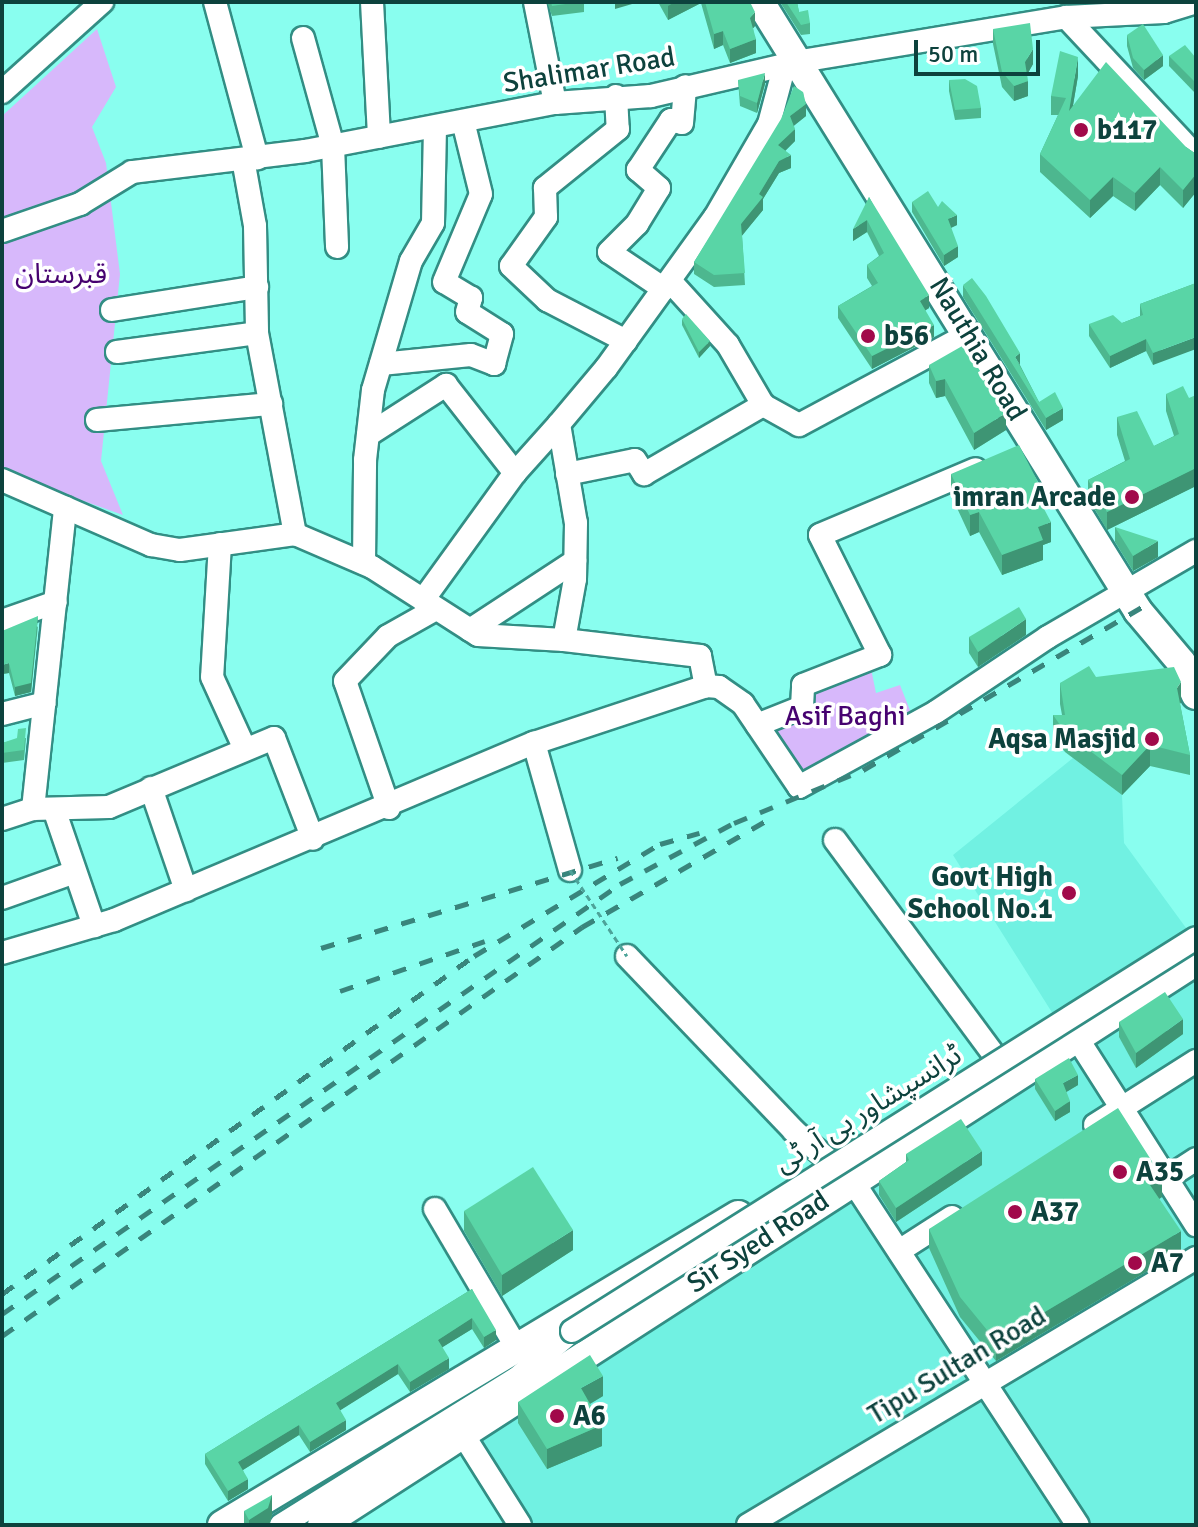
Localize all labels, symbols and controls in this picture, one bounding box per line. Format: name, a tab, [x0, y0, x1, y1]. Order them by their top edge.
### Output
scale bar	[918, 24, 1044, 74]
text: 50 m	[928, 39, 978, 69]
street label: Shalimar Road	[501, 40, 677, 100]
place label: b117	[1097, 113, 1157, 147]
marker: b117	[1072, 121, 1090, 139]
park label: قبرستان	[15, 257, 107, 291]
street label: Nauthia Road	[922, 271, 1034, 427]
place label: b56	[884, 319, 929, 353]
marker: b56	[859, 327, 877, 345]
place label: imran Arcade	[953, 480, 1116, 514]
marker: imran Arcade	[1123, 488, 1141, 506]
park label: Asif Baghi	[784, 699, 906, 733]
place label: Aqsa Masjid	[988, 722, 1136, 756]
marker: Aqsa Masjid	[1143, 730, 1161, 748]
place label: Govt High School No.1	[908, 860, 1053, 926]
marker: Govt High School No.1	[1060, 884, 1078, 902]
street label: ٹرانسپشاور بی آر ٹی	[768, 1038, 968, 1180]
place label: A35	[1136, 1155, 1184, 1189]
marker: A35	[1111, 1163, 1129, 1181]
street label: Sir Syed Road	[681, 1184, 835, 1300]
place label: A37	[1031, 1195, 1079, 1229]
marker: A37	[1006, 1203, 1024, 1221]
place label: A7	[1151, 1246, 1184, 1280]
marker: A7	[1126, 1254, 1144, 1272]
street label: Tipu Sultan Road	[862, 1299, 1052, 1431]
place label: A6	[573, 1399, 606, 1433]
marker: A6	[548, 1407, 566, 1425]

